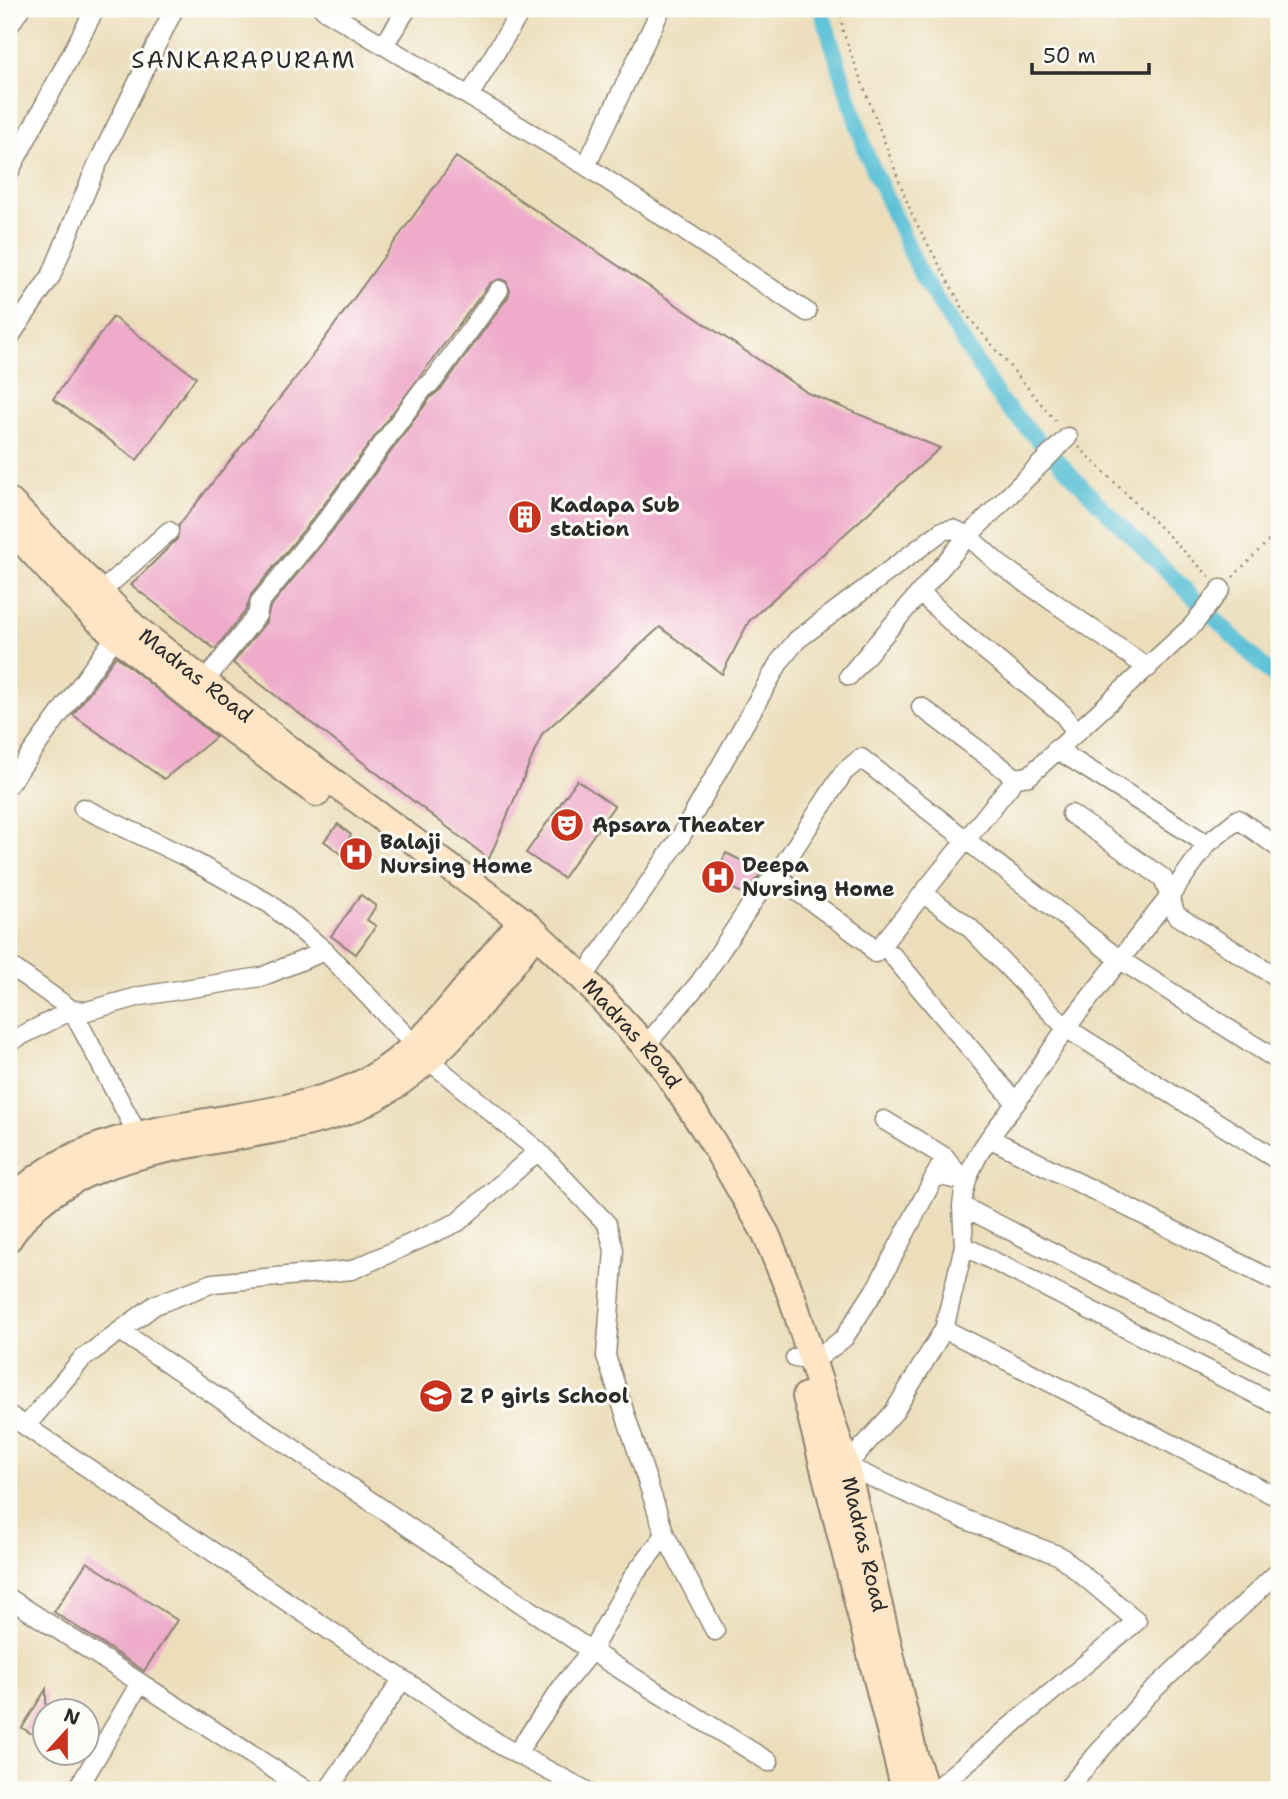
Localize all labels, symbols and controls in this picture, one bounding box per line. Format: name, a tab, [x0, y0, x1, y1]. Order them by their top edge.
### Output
scale bar	[1032, 32, 1150, 76]
text: 50 m	[1043, 42, 1096, 70]
district label: SANKARAPURAM	[131, 44, 357, 76]
place label: Kadapa Sub station	[550, 491, 680, 543]
building icon: Kadapa Sub station	[506, 498, 544, 536]
street label: Madras Road	[133, 622, 259, 729]
theatre icon: Apsara Theater	[548, 806, 586, 844]
place label: Apsara Theater	[592, 811, 765, 839]
place label: Balaji Nursing Home	[380, 828, 533, 880]
hospital icon: Balaji Nursing Home	[337, 835, 375, 873]
place label: Deepa Nursing Home	[742, 851, 895, 903]
hospital icon: Deepa Nursing Home	[699, 858, 737, 896]
street label: Madras Road	[576, 972, 688, 1094]
school or university icon: Z P girls School	[417, 1377, 455, 1415]
place label: Z P girls School	[460, 1382, 629, 1410]
street label: Madras Road	[835, 1474, 894, 1615]
north arrow	[32, 1698, 102, 1768]
text: N	[60, 1702, 83, 1731]

